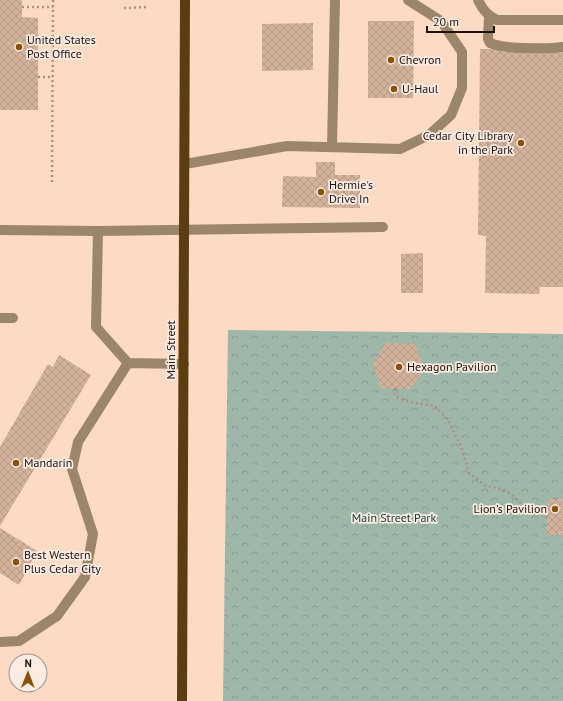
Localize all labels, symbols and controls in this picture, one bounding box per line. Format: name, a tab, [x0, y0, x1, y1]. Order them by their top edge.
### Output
scale bar	[427, 8, 494, 34]
text: 20 m	[433, 14, 459, 29]
place label: United States Post Office	[27, 32, 96, 61]
marker: United States Post Office	[14, 42, 24, 52]
place label: Chevron	[399, 52, 441, 67]
marker: Chevron	[386, 55, 396, 65]
place label: U-Haul	[402, 81, 439, 96]
marker: U-Haul	[389, 84, 399, 94]
place label: Cedar City Library in the Park	[423, 128, 513, 157]
marker: Cedar City Library in the Park	[516, 138, 526, 148]
place label: Hermie's Drive In	[329, 177, 373, 206]
marker: Hermie's Drive In	[316, 187, 326, 197]
street label: Main Street	[163, 320, 178, 380]
place label: Hexagon Pavilion	[407, 359, 497, 374]
marker: Hexagon Pavilion	[394, 362, 404, 372]
place label: Mandarin	[24, 455, 72, 470]
marker: Mandarin	[11, 458, 21, 468]
place label: Lion's Pavilion	[473, 501, 547, 516]
marker: Lion's Pavilion	[550, 504, 560, 514]
park label: Main Street Park	[352, 510, 436, 525]
place label: Best Western Plus Cedar City	[24, 547, 101, 576]
marker: Best Western Plus Cedar City	[11, 557, 21, 567]
north arrow	[8, 653, 48, 693]
text: N	[24, 656, 32, 670]

